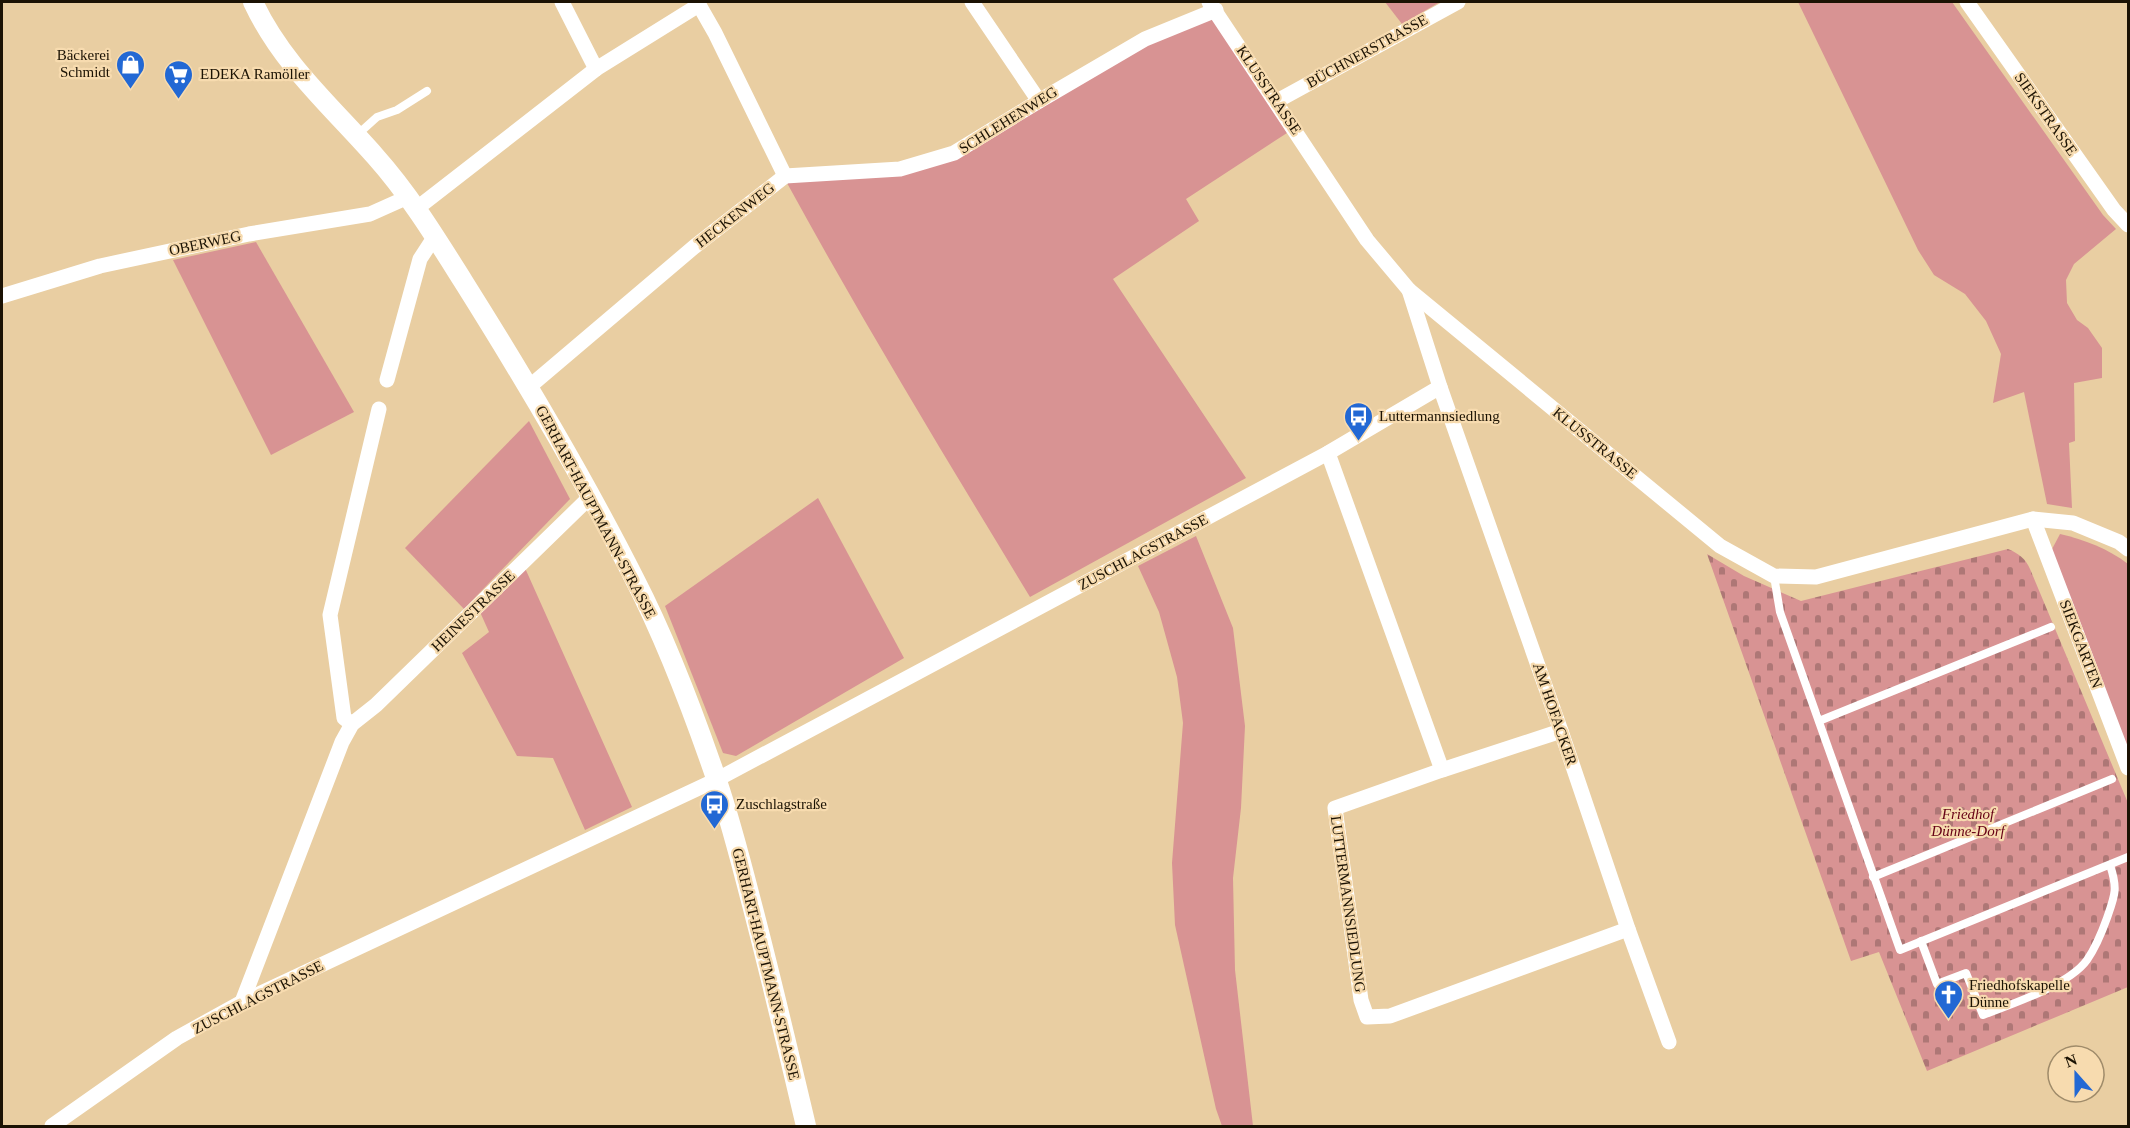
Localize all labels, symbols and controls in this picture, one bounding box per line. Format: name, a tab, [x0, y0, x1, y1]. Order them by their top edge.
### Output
street label: BÜCHNERSTRASSE	[1304, 11, 1430, 91]
street label: KLUSSTRASSE	[1233, 43, 1305, 137]
place label: Bäckerei Schmidt	[57, 47, 111, 80]
shop icon: Bäckerei Schmidt	[115, 48, 147, 90]
supermarket icon: EDEKA Ramöller	[163, 58, 195, 100]
place label: EDEKA Ramöller	[200, 66, 310, 82]
street label: SIEKSTRASSE	[2011, 69, 2081, 159]
street label: SCHLEHENWEG	[956, 83, 1060, 157]
street label: HECKENWEG	[693, 179, 777, 251]
street label: OBERWEG	[167, 228, 243, 258]
bus stop icon: Luttermannsiedlung	[1342, 400, 1374, 442]
street label: GERHART-HAUPTMANN-STRASSE	[533, 403, 659, 621]
street label: KLUSSTRASSE	[1550, 404, 1640, 482]
place label: Luttermannsiedlung	[1379, 408, 1500, 424]
street label: ZUSCHLAGSTRASSE	[1076, 511, 1210, 593]
street label: HEINESTRASSE	[428, 567, 518, 655]
street label: SIEKGARTEN	[2057, 598, 2105, 691]
street label: AM HOFACKER	[1530, 660, 1580, 768]
bus stop icon: Zuschlagstraße	[699, 788, 731, 830]
place label: Zuschlagstraße	[736, 796, 827, 812]
park label: Friedhof Dünne-Dorf	[1930, 806, 2006, 839]
street label: LUTTERMANNSIEDLUNG	[1328, 815, 1368, 994]
street label: GERHART-HAUPTMANN-STRASSE	[729, 846, 803, 1082]
street label: ZUSCHLAGSTRASSE	[190, 957, 326, 1037]
place label: Friedhofskapelle Dünne	[1969, 977, 2070, 1010]
church icon: Friedhofskapelle Dünne	[1932, 978, 1964, 1020]
north arrow	[2046, 1044, 2106, 1104]
text: N	[2062, 1050, 2080, 1070]

